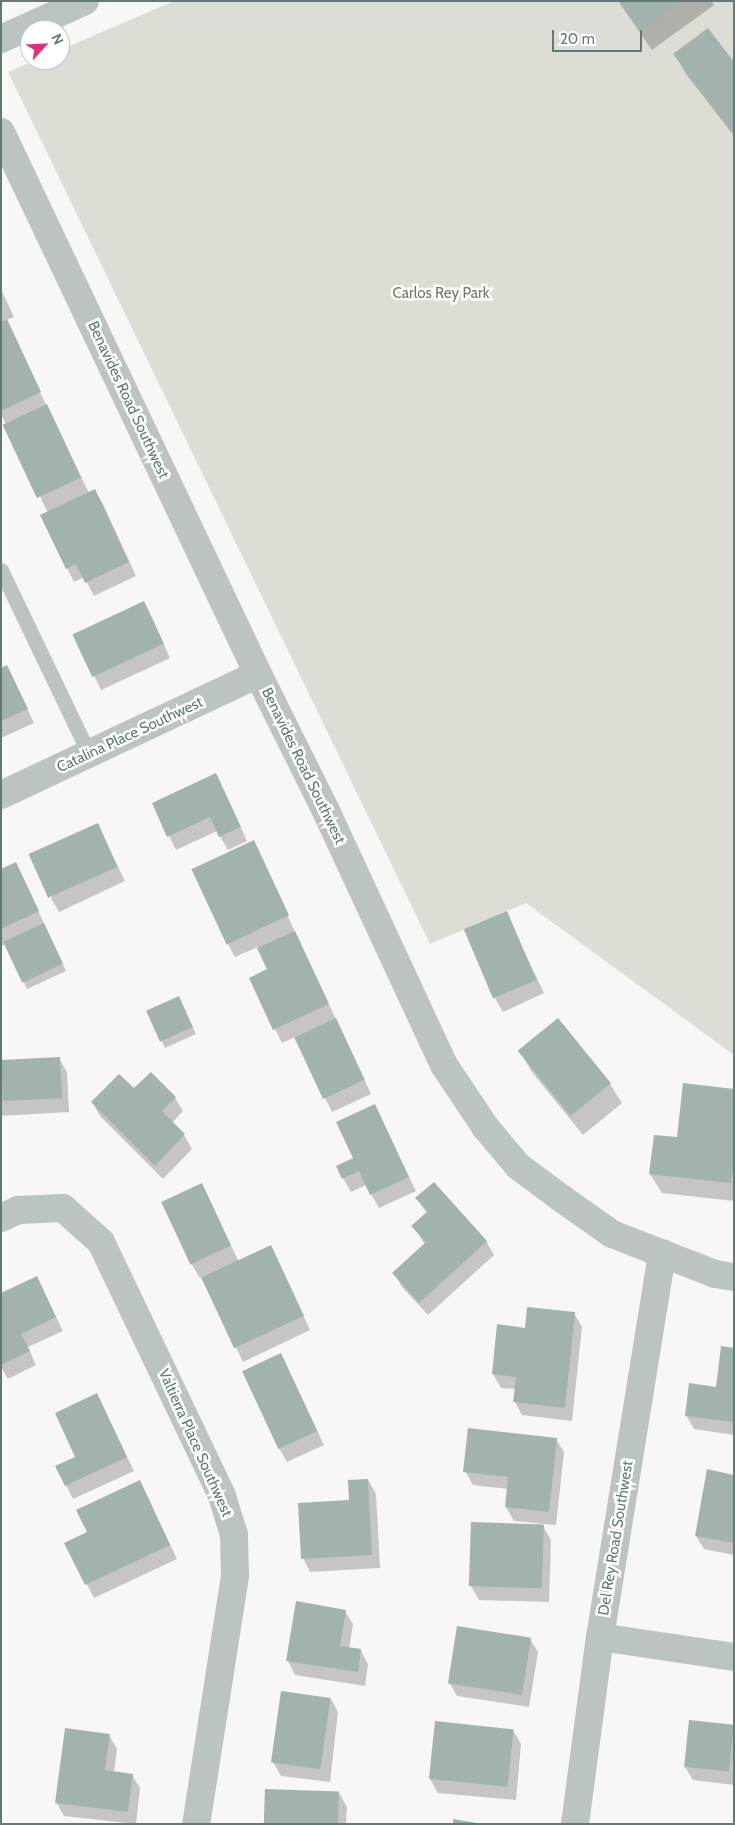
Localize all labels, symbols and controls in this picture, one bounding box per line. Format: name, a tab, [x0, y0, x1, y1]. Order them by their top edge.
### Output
north arrow	[20, 20, 70, 70]
scale bar	[555, 20, 645, 52]
text: 20 m	[560, 30, 595, 48]
text: N	[47, 31, 68, 47]
park label: Carlos Rey Park	[393, 285, 489, 303]
street label: Benavides Road Southwest	[84, 318, 172, 482]
street label: Benavides Road Southwest	[257, 685, 349, 847]
street label: Catalina Place Southwest	[54, 693, 206, 777]
street label: Valtierra Place Southwest	[154, 1366, 236, 1520]
street label: Del Rey Road Southwest	[595, 1459, 637, 1617]

